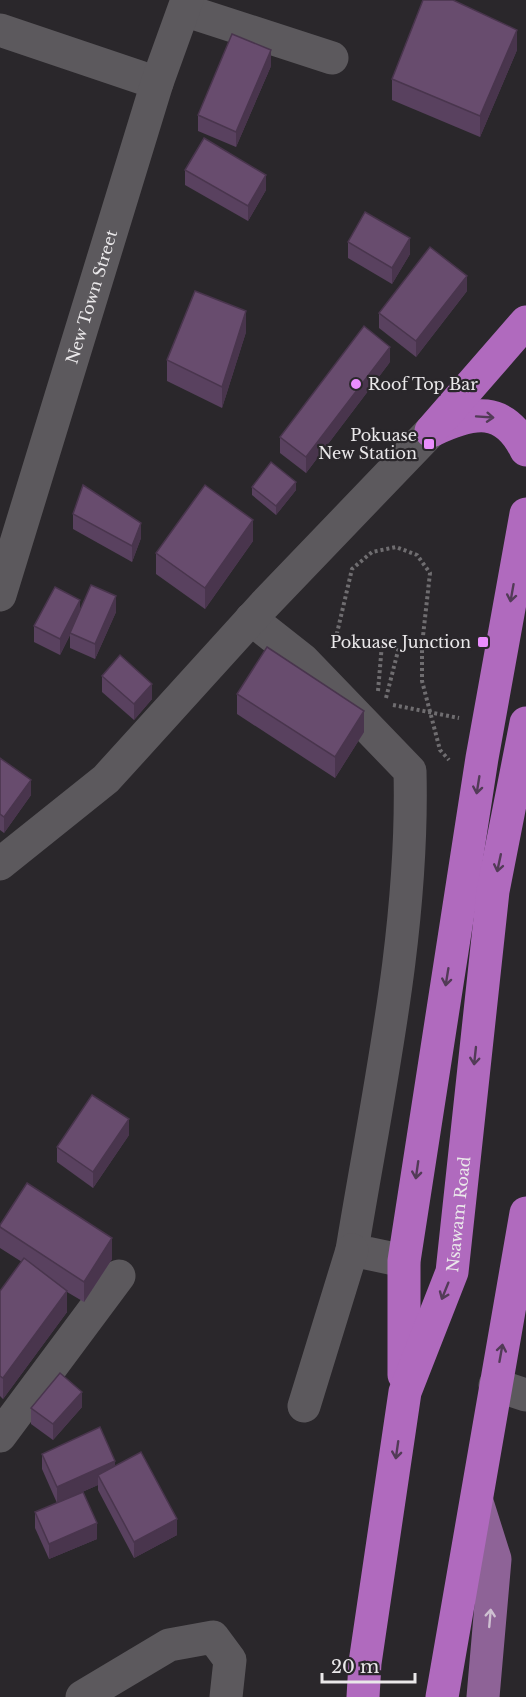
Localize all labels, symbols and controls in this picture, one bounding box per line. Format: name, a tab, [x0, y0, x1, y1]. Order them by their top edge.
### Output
street label: New Town Street	[62, 227, 121, 366]
place label: Roof Top Bar	[368, 374, 478, 394]
marker: Roof Top Bar	[349, 377, 363, 391]
one-way arrow	[475, 412, 494, 423]
place label: Pokuase New Station	[318, 425, 417, 463]
marker: Pokuase New Station	[422, 437, 436, 451]
one-way arrow	[506, 582, 517, 602]
place label: Pokuase Junction	[330, 632, 471, 652]
marker: Pokuase Junction	[476, 635, 490, 649]
one-way arrow	[473, 774, 484, 794]
one-way arrow	[493, 853, 504, 872]
one-way arrow	[442, 967, 453, 986]
one-way arrow	[469, 1046, 480, 1066]
street label: Nsawam Road	[442, 1155, 474, 1273]
one-way arrow	[412, 1159, 423, 1179]
one-way arrow	[439, 1281, 450, 1299]
one-way arrow	[496, 1344, 507, 1364]
one-way arrow	[391, 1439, 402, 1459]
one-way arrow	[485, 1608, 496, 1628]
scale bar	[322, 1646, 415, 1684]
text: 20 m	[331, 1656, 379, 1678]

